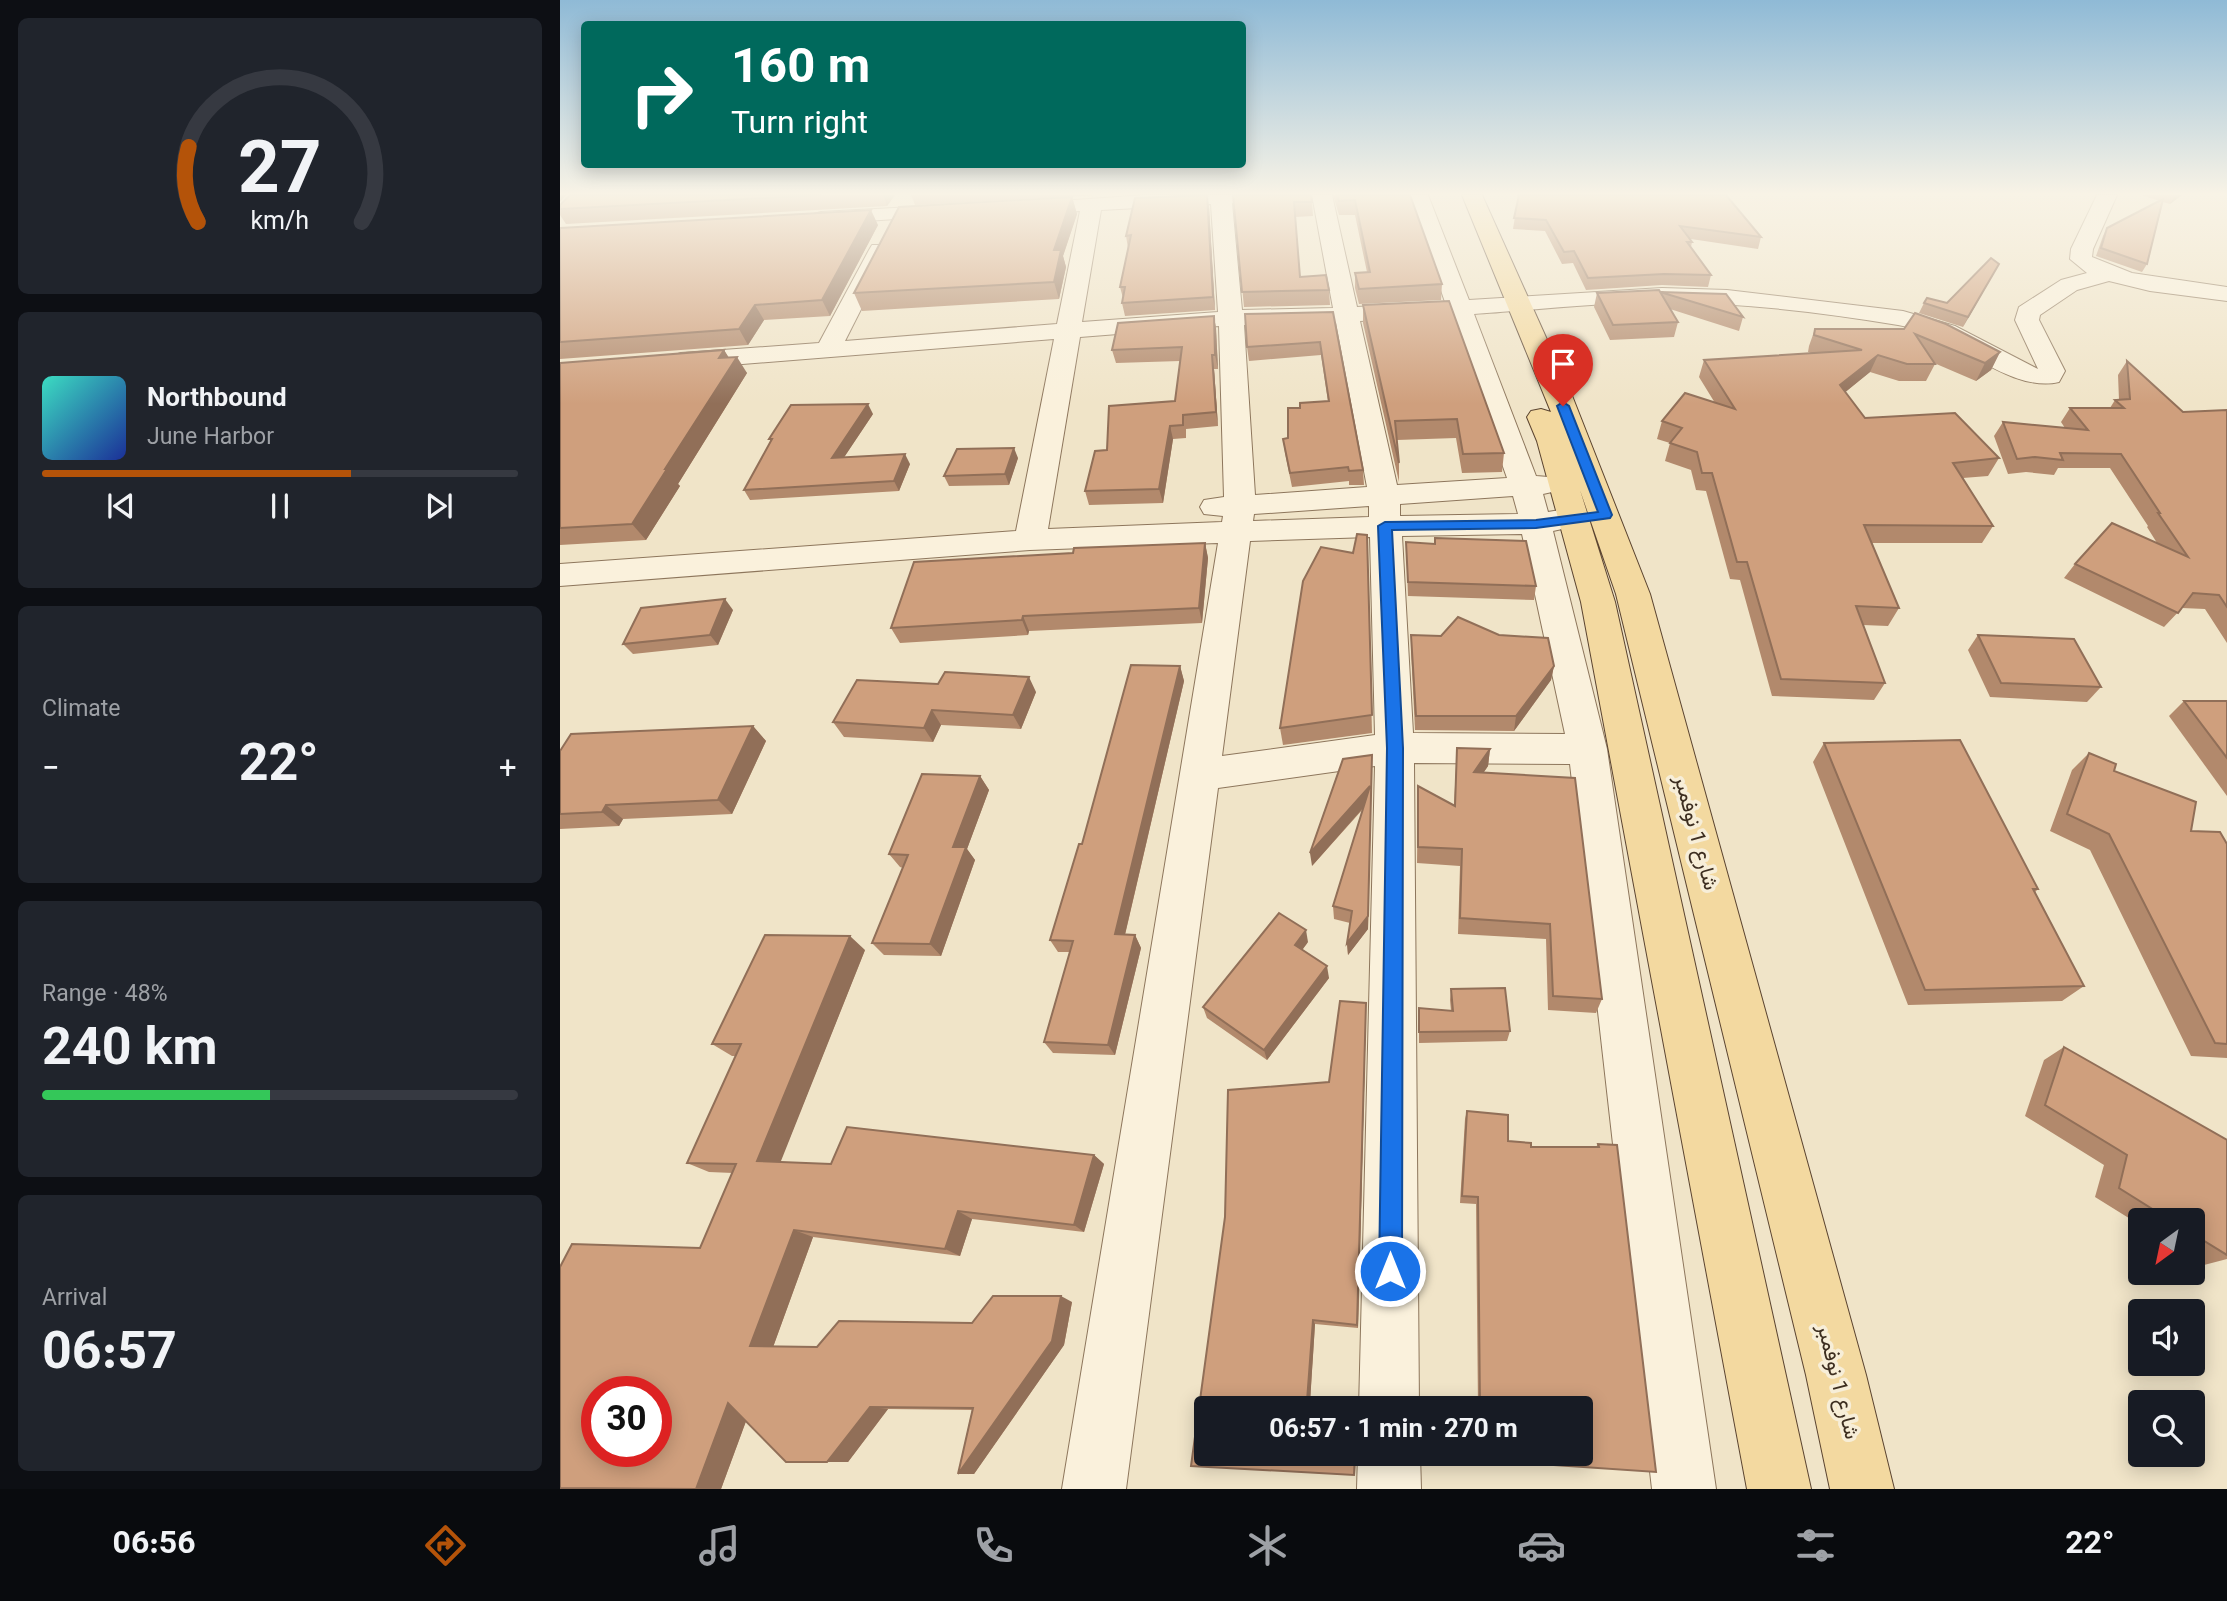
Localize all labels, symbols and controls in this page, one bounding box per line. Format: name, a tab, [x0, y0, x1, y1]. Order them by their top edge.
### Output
text: 160 m	[731, 32, 870, 108]
icon: right	[616, 49, 707, 140]
text: Turn right	[731, 100, 868, 150]
text: 27	[238, 117, 322, 231]
text: km/h	[251, 203, 309, 242]
pin	[1533, 334, 1593, 406]
icon: arrive	[1544, 345, 1582, 383]
text: Northbound	[147, 379, 287, 420]
text: June Harbor	[147, 420, 274, 456]
icon: previous	[102, 487, 140, 525]
icon: pause	[261, 487, 299, 525]
icon: next	[420, 487, 458, 525]
text: Climate	[42, 692, 121, 728]
text: 22°	[239, 727, 319, 808]
text: −	[42, 738, 60, 797]
text: +	[498, 738, 518, 797]
street label: شارع 1 نوفمبر	[1664, 771, 1726, 894]
text: Range · 48%	[42, 977, 168, 1013]
text: 240 km	[42, 1011, 217, 1092]
north arrow	[2128, 1208, 2205, 1284]
map controls	[2128, 1208, 2205, 1467]
position arrow	[1353, 1234, 1427, 1308]
text: Arrival	[42, 1281, 107, 1317]
button: sound	[2128, 1299, 2205, 1376]
text: 06:57	[42, 1315, 177, 1396]
street label: شارع 1 نوفمبر	[1807, 1320, 1867, 1443]
speed limit sign: 30	[581, 1376, 672, 1467]
button: search	[2128, 1390, 2205, 1467]
text: 06:57 · 1 min · 270 m	[1269, 1410, 1518, 1451]
text: 06:56	[113, 1520, 196, 1570]
text: 22°	[2065, 1520, 2114, 1570]
icon: directions	[421, 1521, 470, 1570]
icon: music	[695, 1521, 744, 1570]
icon: phone	[969, 1521, 1018, 1570]
icon: climate	[1243, 1521, 1292, 1570]
icon: car	[1517, 1521, 1566, 1570]
icon: filters	[1791, 1521, 1840, 1570]

